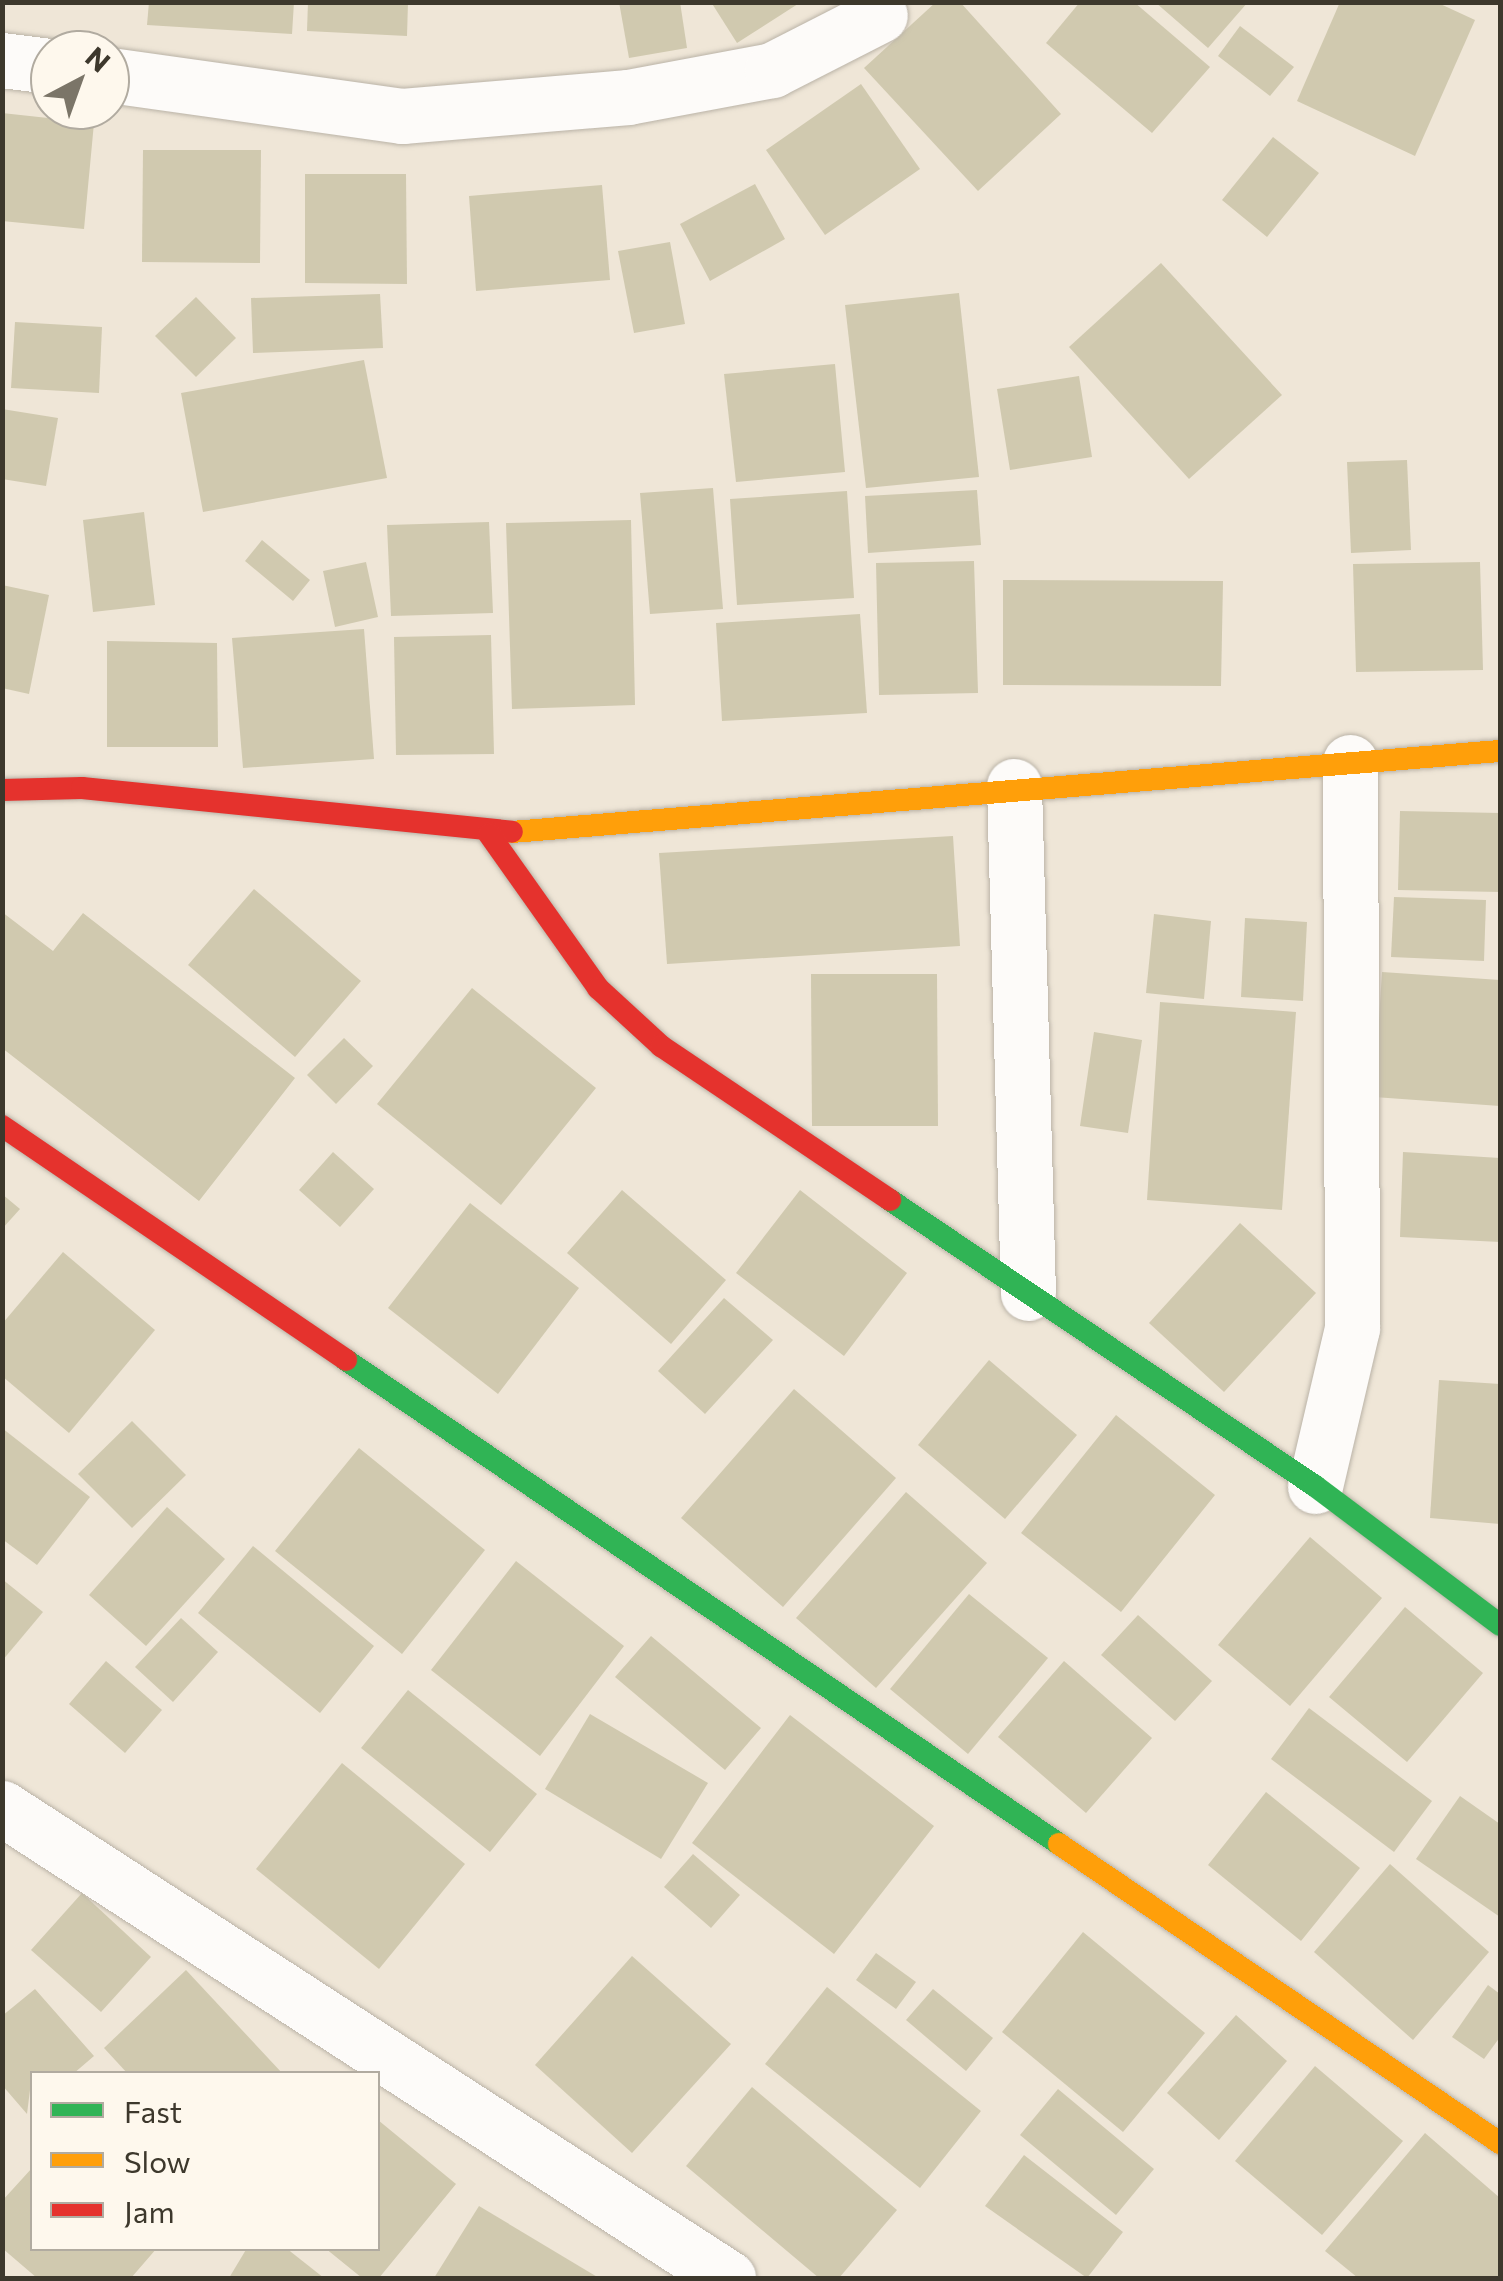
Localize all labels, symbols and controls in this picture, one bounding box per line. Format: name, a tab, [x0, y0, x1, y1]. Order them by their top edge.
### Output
north arrow	[30, 30, 130, 130]
text: N	[79, 39, 117, 79]
legend	[30, 2071, 380, 2251]
text: Fast	[124, 2092, 182, 2129]
text: Slow	[124, 2142, 191, 2179]
text: Jam	[124, 2192, 175, 2229]

